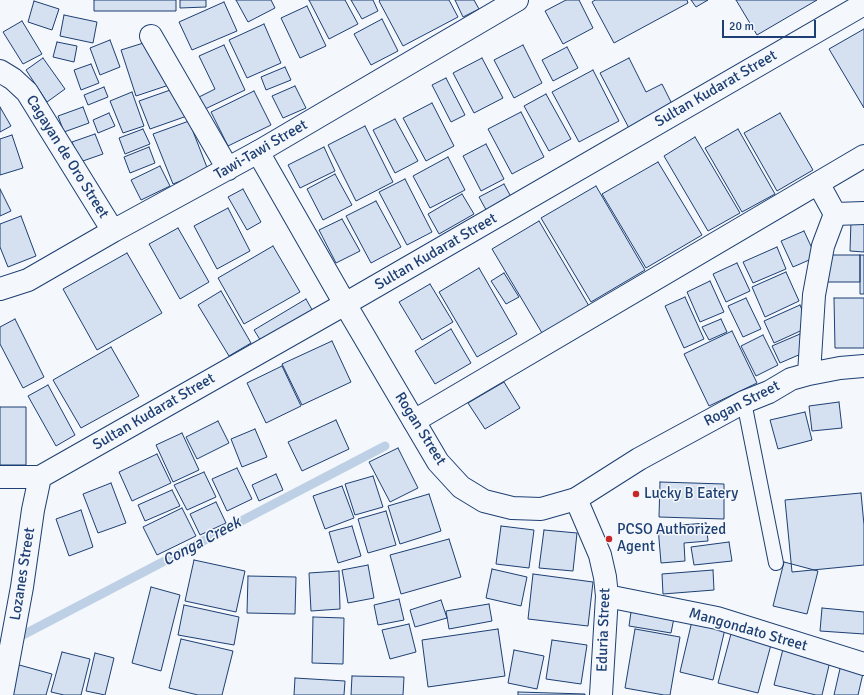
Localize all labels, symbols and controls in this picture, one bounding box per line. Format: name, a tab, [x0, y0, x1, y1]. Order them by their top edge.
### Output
scale bar	[724, 12, 818, 38]
text: 20 m	[729, 19, 754, 34]
street label: Sultan Kudarat Street	[652, 47, 780, 131]
street label: Cagayan de Oro Street	[22, 92, 112, 222]
street label: Tawi-Tawi Street	[211, 116, 311, 184]
street label: Sultan Kudarat Street	[372, 210, 500, 294]
street label: Sultan Kudarat Street	[90, 370, 218, 454]
street label: Rogan Street	[701, 377, 783, 431]
street label: Rogan Street	[390, 389, 450, 469]
place label: Lucky B Eatery	[644, 485, 738, 503]
marker: Lucky B Eatery	[631, 489, 641, 499]
water label: Conga Creek	[160, 513, 244, 571]
place label: PCSO Authorized Agent	[617, 521, 726, 556]
street label: Lozanes Street	[7, 526, 39, 622]
marker: PCSO Authorized Agent	[604, 534, 614, 544]
street label: Eduria Street	[594, 588, 614, 672]
street label: Mangondato Street	[687, 604, 809, 656]

